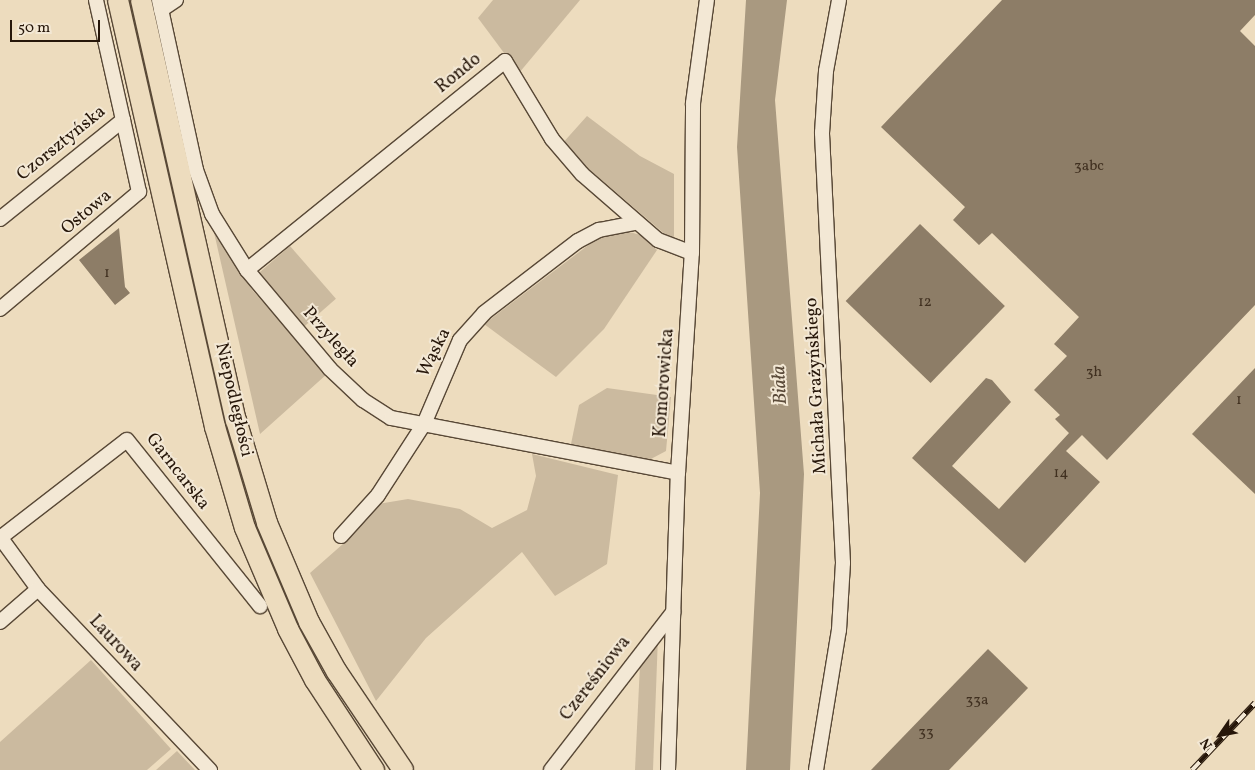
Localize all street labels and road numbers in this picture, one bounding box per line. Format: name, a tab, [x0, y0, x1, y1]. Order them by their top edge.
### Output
street label: Rondo	[432, 49, 486, 99]
street label: Czorsztyńska	[13, 102, 111, 186]
street label: Ostowa	[57, 186, 117, 240]
street label: Michała Grażyńskiego	[802, 297, 832, 475]
street label: Przyległa	[297, 303, 363, 373]
street label: Wąska	[414, 325, 456, 381]
street label: Komorowicka	[650, 328, 680, 438]
street label: Niepodległości	[209, 341, 257, 459]
street label: Garncarska	[140, 429, 214, 515]
street label: Laurowa	[84, 611, 146, 677]
street label: Czereśniowa	[556, 632, 636, 726]

